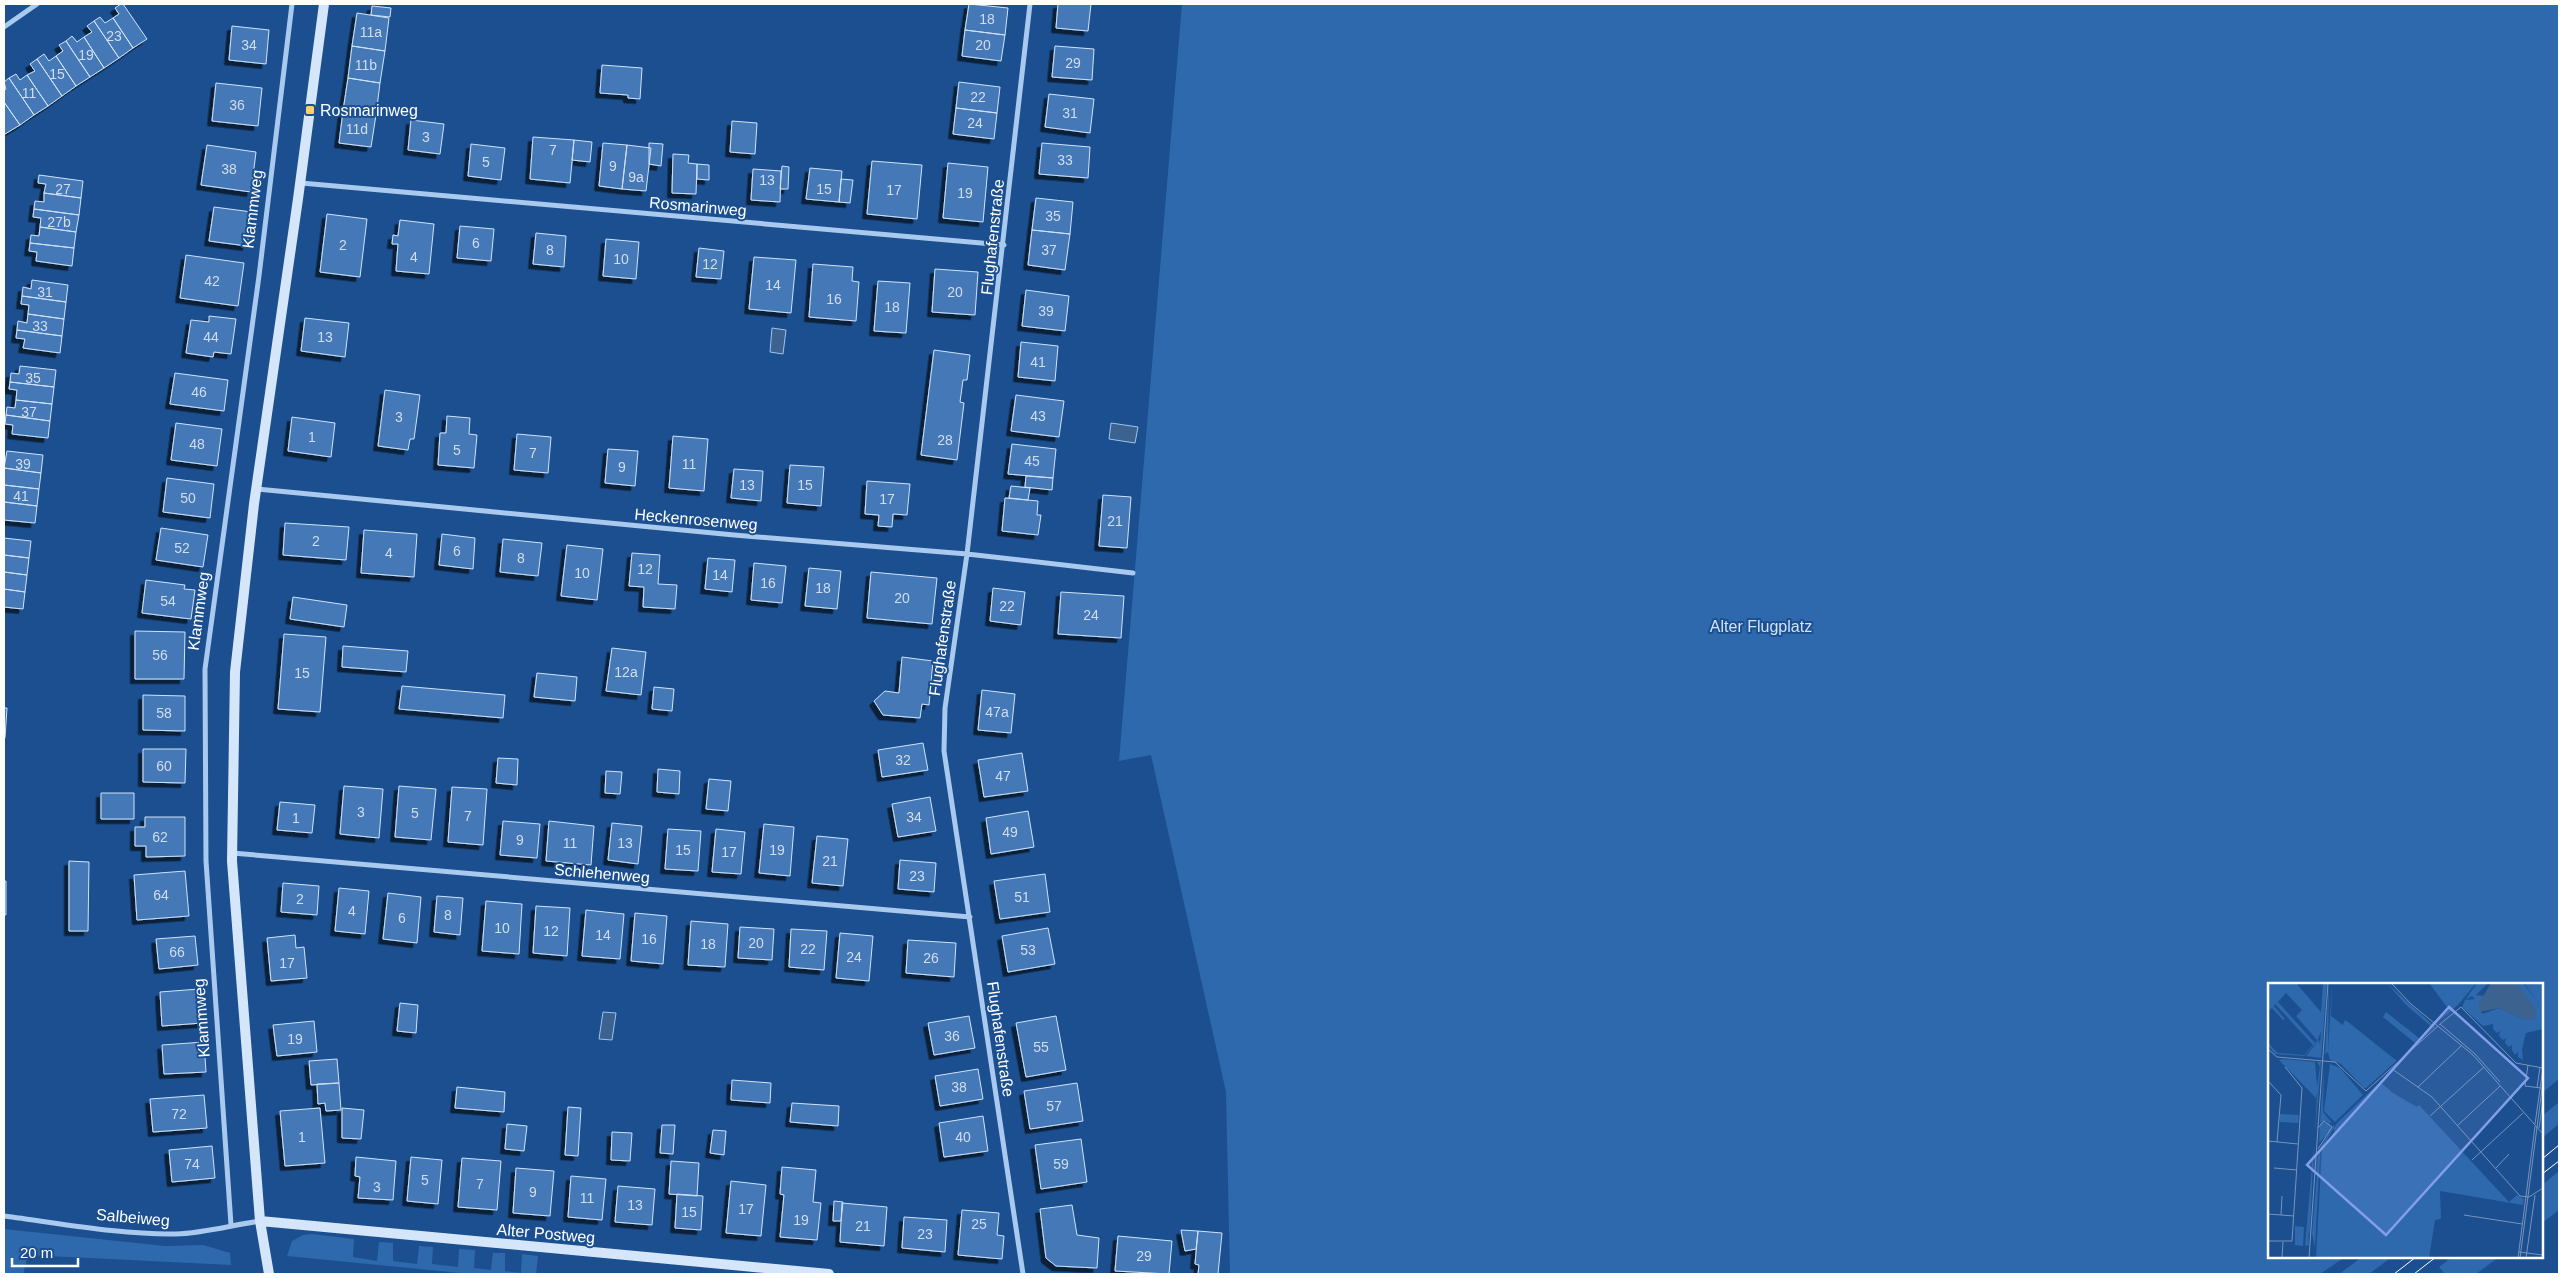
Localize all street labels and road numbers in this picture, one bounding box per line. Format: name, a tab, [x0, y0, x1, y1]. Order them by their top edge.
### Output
street label: Klammweg	[239, 169, 266, 249]
street label: Flughafenstraße	[978, 178, 1007, 296]
street label: Rosmarinweg	[648, 194, 747, 219]
street label: Heckenrosenweg	[634, 506, 758, 533]
street label: Klammweg	[185, 571, 212, 651]
street label: Flughafenstraße	[926, 579, 959, 697]
street label: Schlehenweg	[553, 861, 651, 886]
street label: Klammweg	[190, 978, 213, 1058]
street label: Flughafenstraße	[984, 980, 1017, 1098]
street label: Salbeiweg	[95, 1206, 170, 1229]
street label: Alter Postweg	[496, 1221, 596, 1246]

